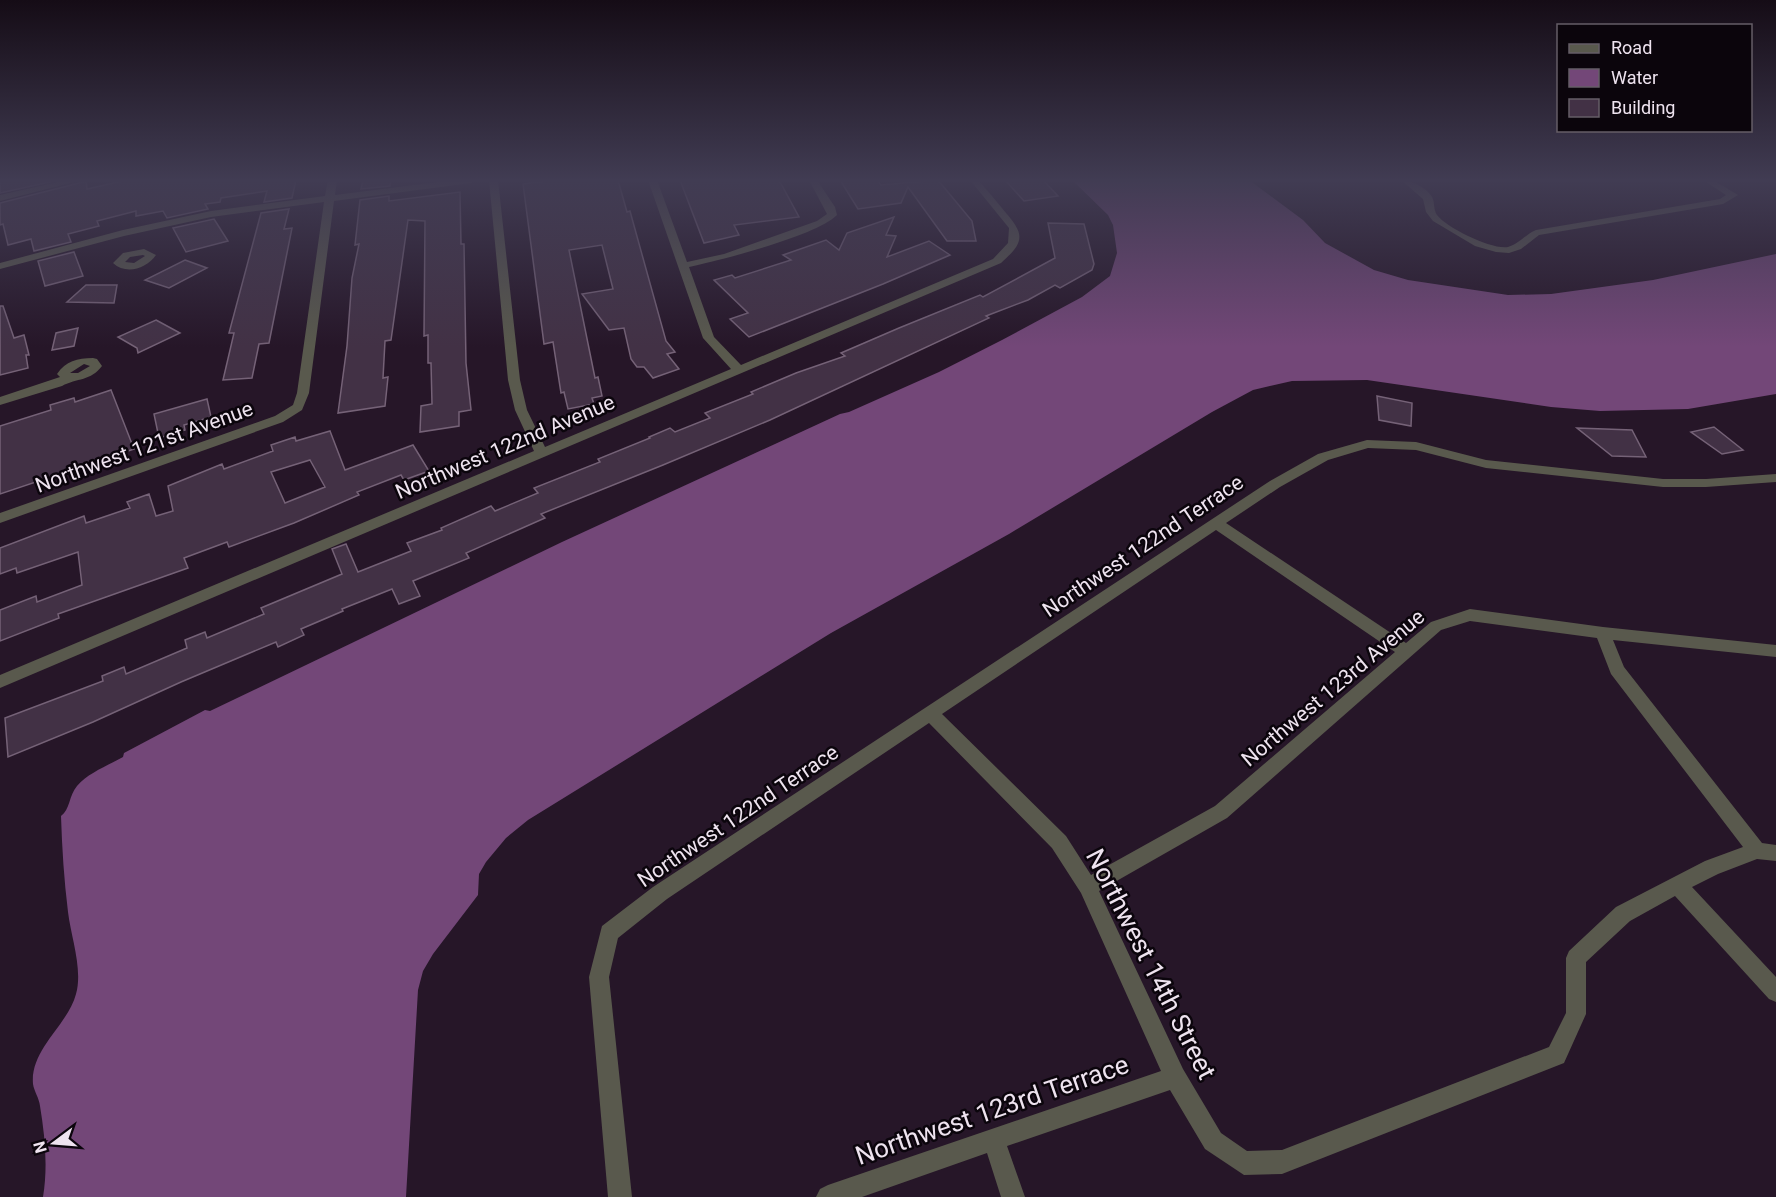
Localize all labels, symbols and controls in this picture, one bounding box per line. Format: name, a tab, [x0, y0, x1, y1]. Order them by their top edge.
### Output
legend	[1557, 24, 1752, 132]
text: Road	[1611, 37, 1652, 58]
text: Water	[1611, 67, 1658, 88]
text: Building	[1611, 97, 1675, 118]
street label: Northwest 122nd Avenue	[392, 390, 618, 504]
street label: Northwest 121st Avenue	[32, 396, 256, 498]
street label: Northwest 122nd Terrace	[1038, 470, 1248, 622]
street label: Northwest 123rd Avenue	[1237, 605, 1429, 771]
street label: Northwest 122nd Terrace	[633, 740, 843, 892]
street label: Northwest 14th Street	[1080, 844, 1222, 1084]
street label: Northwest 123rd Terrace	[851, 1049, 1133, 1171]
north arrow	[24, 1113, 84, 1173]
text: N	[29, 1139, 51, 1155]

